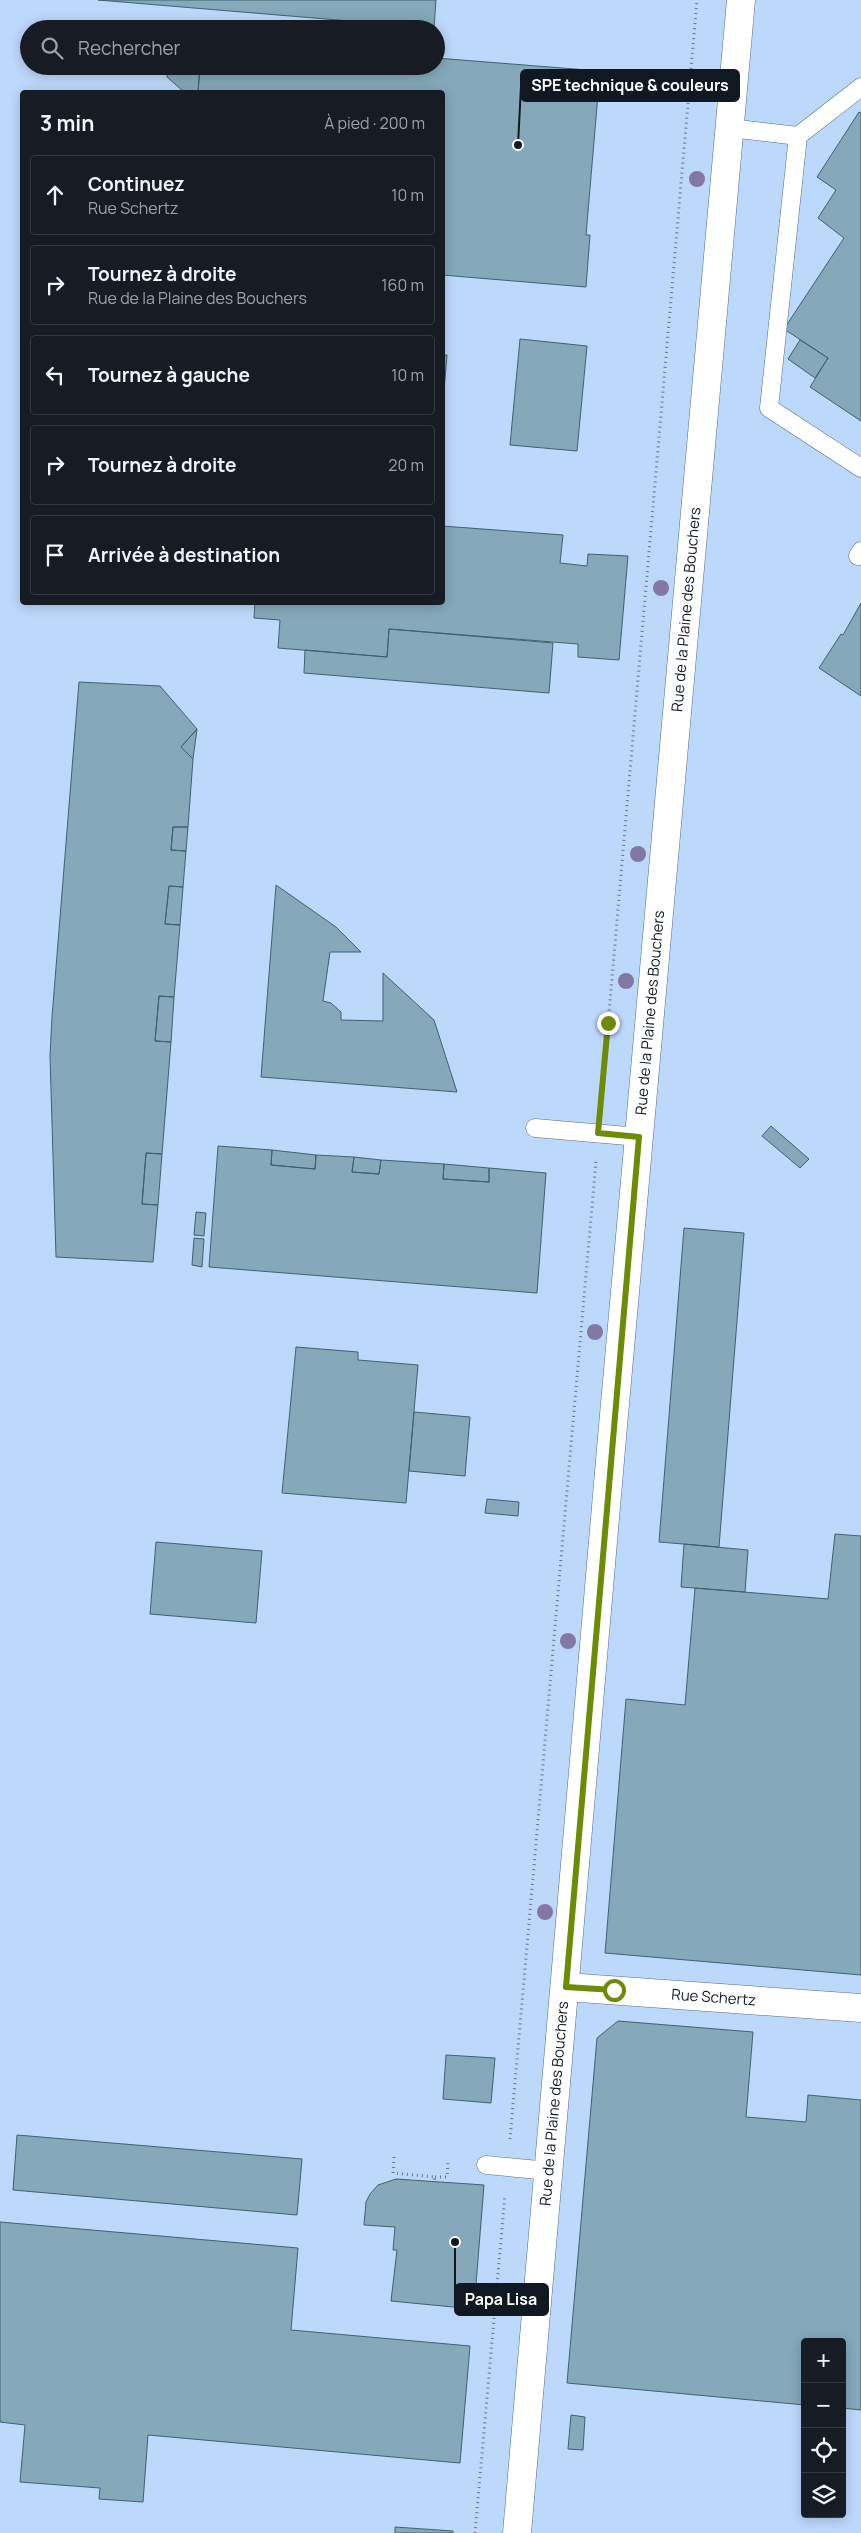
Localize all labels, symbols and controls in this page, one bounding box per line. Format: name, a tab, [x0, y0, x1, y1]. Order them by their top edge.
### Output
search box	[20, 20, 445, 75]
icon: search	[38, 34, 66, 62]
text: Rechercher	[78, 35, 180, 61]
callout: SPE technique & couleurs	[521, 70, 739, 101]
text: SPE technique & couleurs	[531, 74, 729, 96]
text: 3 min	[40, 109, 94, 137]
text: À pied · 200 m	[324, 112, 425, 134]
text: Continuez	[88, 171, 185, 197]
icon: ahead	[41, 181, 69, 209]
text: 10 m	[391, 184, 424, 206]
text: Rue Schertz	[88, 197, 178, 219]
text: Tournez à droite	[88, 261, 236, 287]
icon: right	[41, 271, 69, 299]
text: 160 m	[381, 274, 424, 296]
text: Rue de la Plaine des Bouchers	[88, 287, 307, 309]
icon: left	[41, 361, 69, 389]
text: Tournez à gauche	[88, 362, 250, 388]
text: 10 m	[391, 364, 424, 386]
icon: right	[41, 451, 69, 479]
text: Tournez à droite	[88, 452, 236, 478]
text: 20 m	[388, 454, 424, 476]
street label: Rue de la Plaine des Bouchers	[666, 506, 705, 713]
icon: arrive	[41, 541, 69, 569]
text: Arrivée à destination	[88, 542, 280, 568]
street label: Rue de la Plaine des Bouchers	[630, 909, 669, 1116]
route end	[597, 1012, 620, 1035]
route start	[603, 1979, 626, 2002]
street label: Rue Schertz	[671, 1984, 757, 2010]
street label: Rue de la Plaine des Bouchers	[534, 2000, 573, 2207]
callout: Papa Lisa	[455, 2284, 548, 2315]
text: Papa Lisa	[465, 2288, 537, 2310]
map controls	[801, 2338, 846, 2518]
button: +	[801, 2338, 846, 2383]
button: −	[801, 2383, 846, 2428]
button: locate	[801, 2428, 846, 2473]
button: layers	[801, 2473, 846, 2518]

